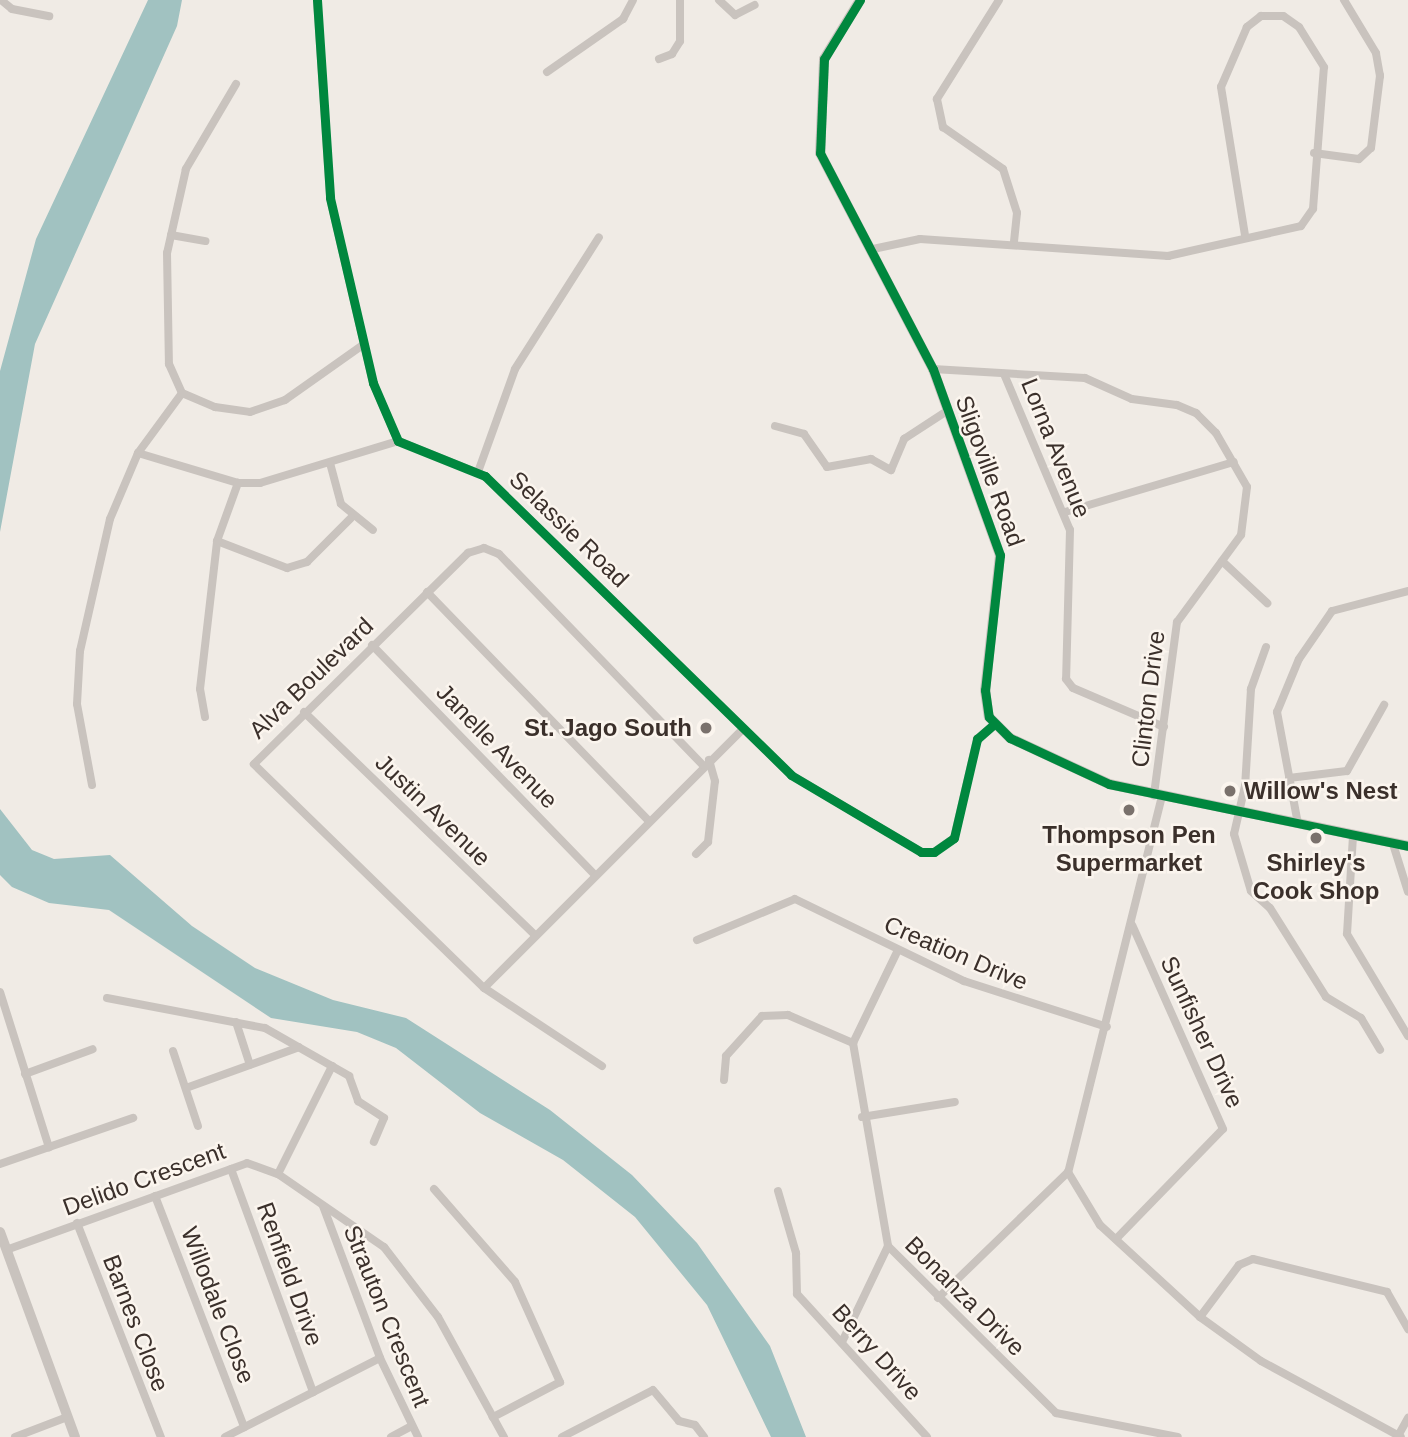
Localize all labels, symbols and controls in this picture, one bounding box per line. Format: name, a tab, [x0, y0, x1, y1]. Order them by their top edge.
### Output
street label: Lorna Avenue	[1015, 374, 1097, 522]
street label: Sligoville Road	[949, 391, 1031, 551]
street label: Selassie Road	[503, 465, 635, 593]
street label: Alva Boulevard	[243, 612, 379, 744]
street label: Clinton Drive	[1125, 629, 1171, 769]
street label: Janelle Avenue	[430, 677, 564, 815]
place label: St. Jago South	[524, 714, 692, 742]
marker: St. Jago South	[698, 720, 714, 736]
street label: Justin Avenue	[369, 747, 497, 873]
place label: Willow's Nest	[1244, 777, 1398, 805]
marker: Willow's Nest	[1222, 783, 1238, 799]
marker: Thompson Pen Supermarket	[1121, 802, 1137, 818]
place label: Thompson Pen Supermarket	[1042, 821, 1216, 877]
marker: Shirley's Cook Shop	[1308, 830, 1324, 846]
place label: Shirley's Cook Shop	[1253, 849, 1379, 905]
street label: Creation Drive	[880, 910, 1032, 996]
street label: Sunfisher Drive	[1154, 952, 1250, 1112]
street label: Delido Crescent	[59, 1136, 229, 1222]
street label: Renfield Drive	[251, 1198, 329, 1350]
street label: Strauton Crescent	[337, 1221, 437, 1411]
street label: Willodale Close	[175, 1223, 261, 1387]
street label: Bonanza Drive	[899, 1230, 1031, 1362]
street label: Barnes Close	[97, 1251, 175, 1395]
street label: Berry Drive	[826, 1298, 928, 1406]

